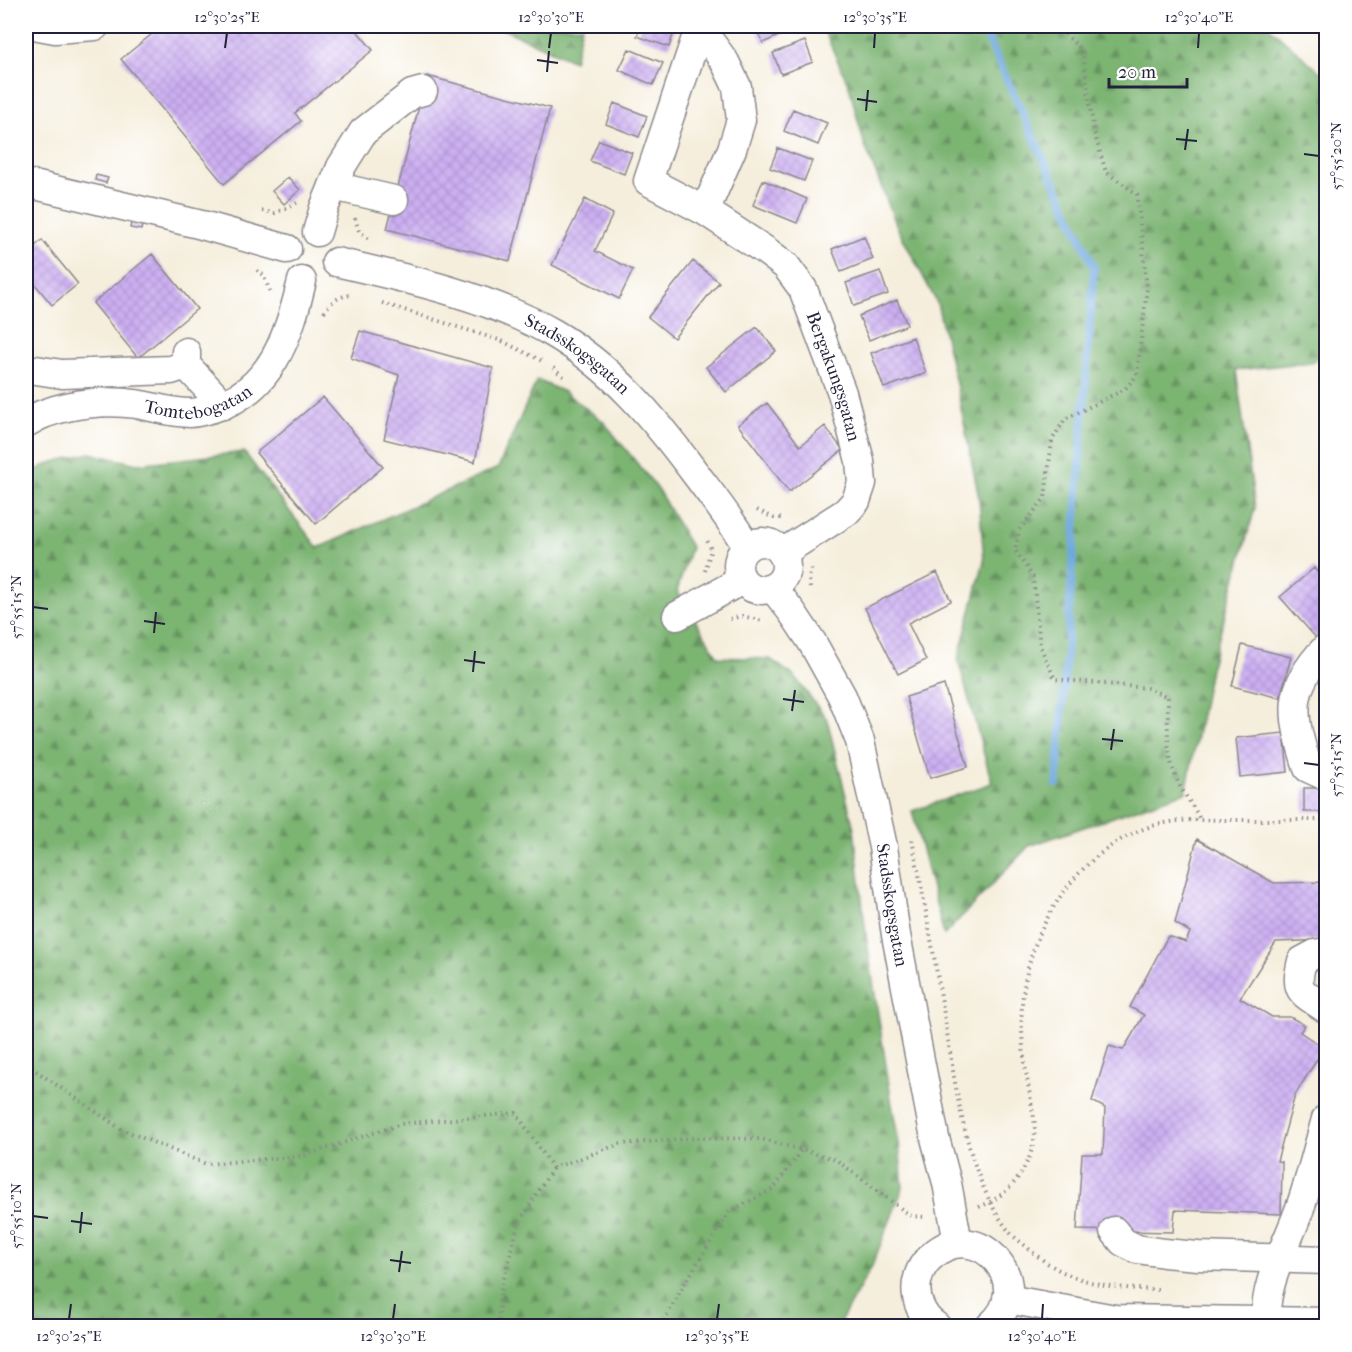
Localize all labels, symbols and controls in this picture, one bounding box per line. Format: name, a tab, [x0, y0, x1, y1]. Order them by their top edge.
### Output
text: 12°30'25"E	[194, 8, 260, 26]
text: 12°30'30"E	[518, 8, 584, 26]
text: 12°30'35"E	[843, 8, 907, 26]
text: 12°30'40"E	[1165, 8, 1233, 26]
scale bar	[1109, 51, 1187, 89]
text: 20 m	[1118, 62, 1156, 83]
text: 57°55'20"N	[1327, 121, 1345, 190]
street label: Stadsskogsgatan	[521, 309, 635, 399]
street label: Bergakungsgatan	[802, 309, 865, 444]
street label: Tomtebogatan	[142, 380, 256, 424]
text: 57°55'15"N	[7, 574, 25, 639]
text: 57°55'15"N	[1327, 732, 1345, 797]
street label: Stadsskogsgatan	[872, 842, 912, 969]
text: 57°55'10"N	[7, 1182, 25, 1249]
text: 12°30'25"E	[36, 1327, 102, 1345]
text: 12°30'30"E	[360, 1327, 426, 1345]
text: 12°30'35"E	[685, 1327, 749, 1345]
text: 12°30'40"E	[1008, 1327, 1076, 1345]

